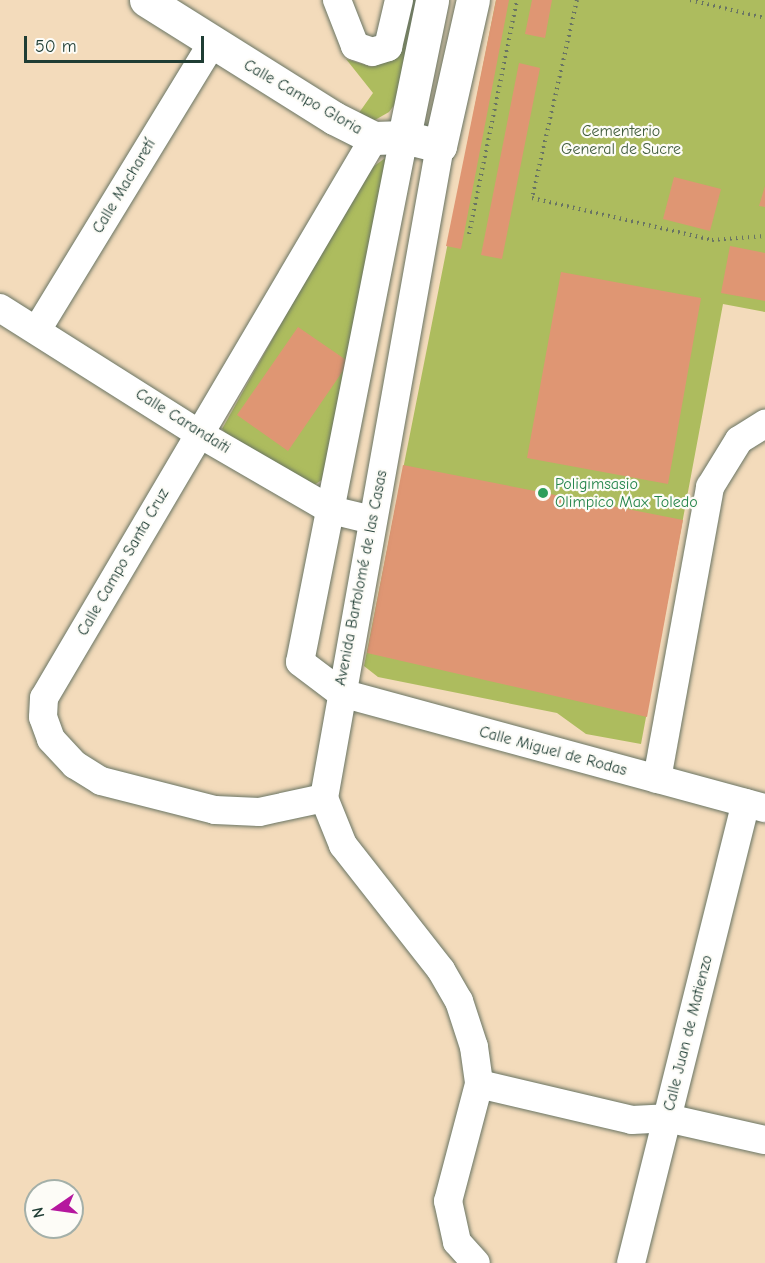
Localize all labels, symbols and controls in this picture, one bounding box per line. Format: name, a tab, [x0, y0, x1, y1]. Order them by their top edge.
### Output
scale bar	[27, 24, 207, 62]
text: 50 m	[35, 36, 77, 57]
street label: Calle Campo Gloria	[240, 55, 366, 139]
park label: Cementerio General de Sucre	[561, 121, 681, 159]
street label: Calle Macharetí	[88, 135, 160, 237]
street label: Calle Carandaiti	[132, 384, 234, 458]
street label: Avenida Bartolomé de las Casas	[331, 469, 391, 687]
place label: Poligimsasio Olimpico Max Toledo	[555, 474, 698, 512]
street label: Calle Campo Santa Cruz	[73, 485, 173, 639]
marker: Poligimsasio Olimpico Max Toledo	[536, 486, 550, 500]
street label: Calle Miguel de Rodas	[477, 722, 629, 780]
street label: Calle Juan de Matienzo	[659, 953, 717, 1113]
north arrow	[24, 1179, 84, 1239]
text: N	[28, 1205, 48, 1220]

